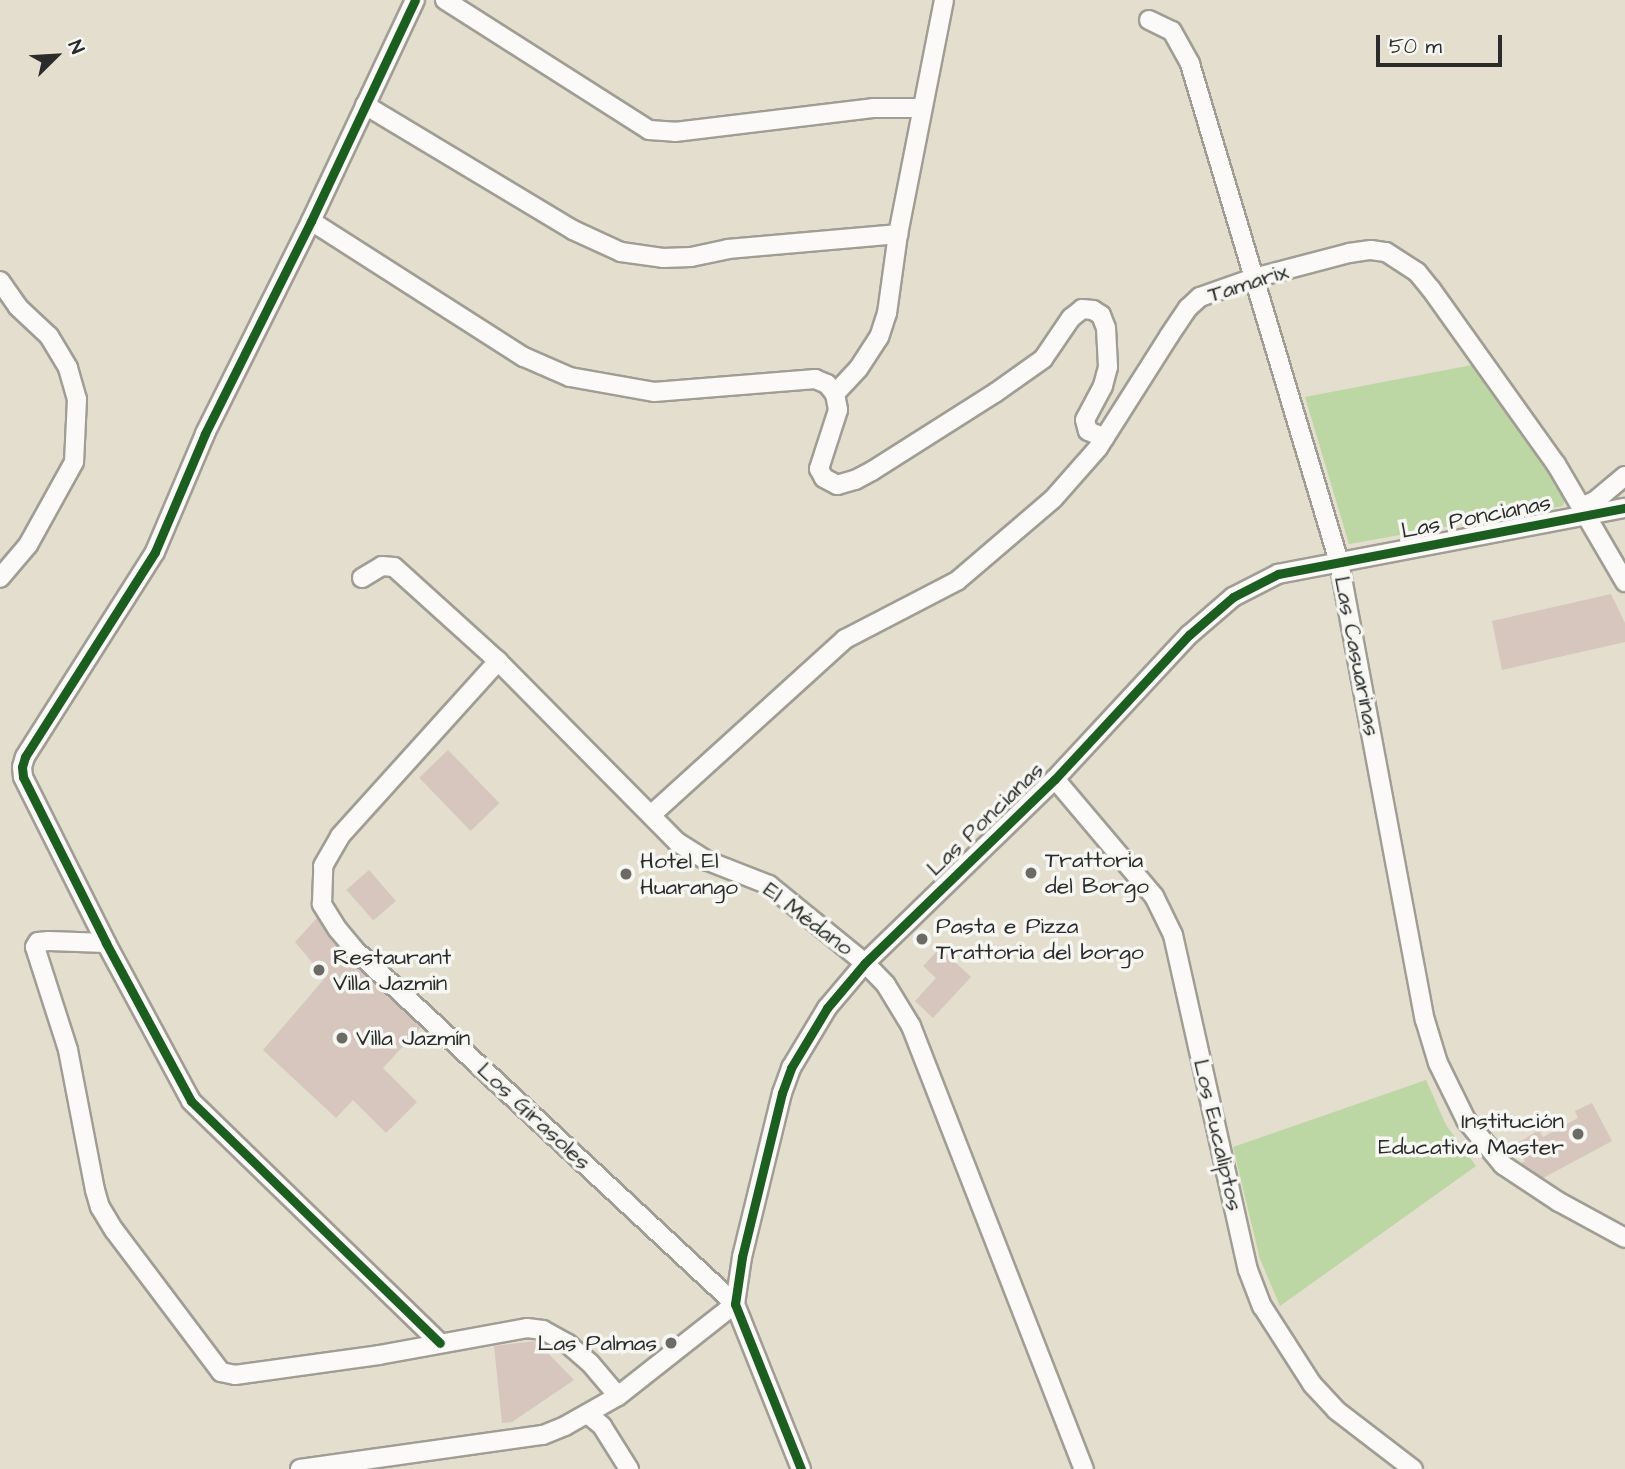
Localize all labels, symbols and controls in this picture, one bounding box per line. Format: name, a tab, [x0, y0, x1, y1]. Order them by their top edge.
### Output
north arrow	[21, 21, 91, 91]
scale bar	[1380, 21, 1506, 65]
text: 50 m	[1389, 32, 1442, 61]
text: N	[61, 36, 90, 58]
street label: Tamarix	[1204, 257, 1292, 309]
street label: Las Poncianas	[1399, 489, 1553, 545]
street label: Las Casuarinas	[1328, 574, 1386, 738]
street label: Las Poncianas	[921, 756, 1049, 882]
place label: Trattoria del Borgo	[1045, 846, 1149, 900]
place label: Hotel El Huarango	[640, 847, 738, 901]
marker: Trattoria del Borgo	[1023, 865, 1039, 881]
marker: Hotel El Huarango	[618, 866, 634, 882]
street label: El Médano	[757, 876, 859, 962]
place label: Pasta e Pizza Trattoria del borgo	[936, 912, 1144, 966]
marker: Pasta e Pizza Trattoria del borgo	[914, 931, 930, 947]
place label: Restaurant Villa Jazmin	[333, 943, 451, 997]
marker: Restaurant Villa Jazmin	[311, 962, 327, 978]
place label: Villa Jazmín	[356, 1024, 470, 1052]
marker: Villa Jazmín	[334, 1030, 350, 1046]
street label: Los Girasoles	[471, 1056, 597, 1176]
street label: Los Eucaliptos	[1187, 1056, 1249, 1214]
place label: Institución Educativa Master	[1378, 1107, 1564, 1161]
marker: Institución Educativa Master	[1570, 1126, 1586, 1142]
place label: Las Palmas	[537, 1329, 657, 1357]
marker: Las Palmas	[663, 1335, 679, 1351]

